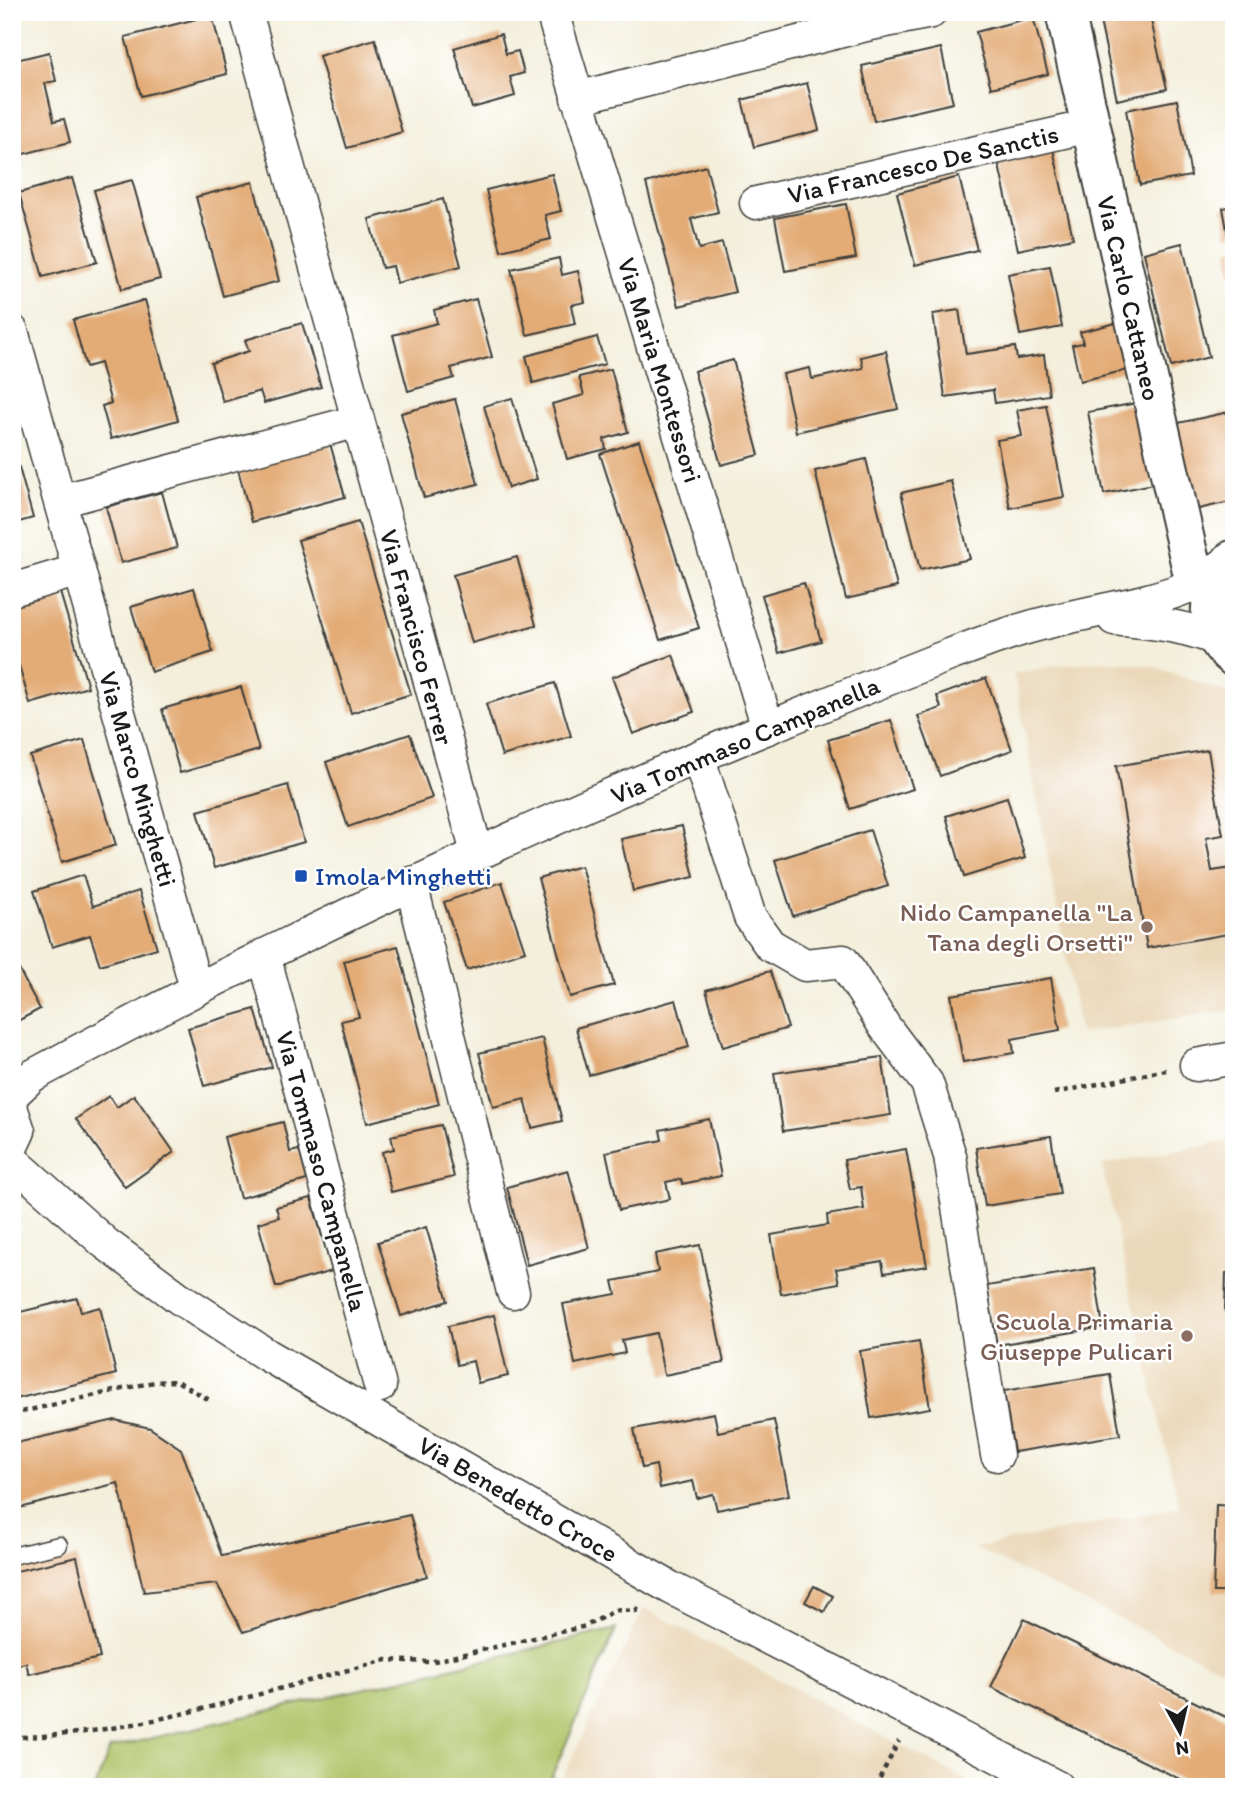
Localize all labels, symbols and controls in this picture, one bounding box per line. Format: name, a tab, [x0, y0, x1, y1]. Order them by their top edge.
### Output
street label: Via Francesco De Sanctis	[784, 117, 1062, 211]
street label: Via Carlo Cattaneo	[1090, 192, 1168, 404]
street label: Via Maria Montessori	[611, 254, 709, 486]
street label: Via Francisco Ferrer	[373, 526, 461, 748]
street label: Via Marco Minghetti	[92, 668, 184, 890]
street label: Via Tommaso Campanella	[606, 669, 885, 811]
place label: Imola Minghetti	[315, 860, 492, 892]
marker: Imola Minghetti	[293, 868, 309, 884]
place label: Nido Campanella "La Tana degli Orsetti"	[900, 896, 1133, 958]
marker: Nido Campanella "La Tana degli Orsetti"	[1139, 919, 1155, 935]
street label: Via Tommaso Campanella	[269, 1027, 375, 1315]
place label: Scuola Primaria Giuseppe Pulicari	[980, 1305, 1173, 1367]
marker: Scuola Primaria Giuseppe Pulicari	[1179, 1328, 1195, 1344]
street label: Via Benedetto Croce	[412, 1429, 624, 1569]
north arrow	[1144, 1698, 1214, 1768]
text: N	[1174, 1736, 1190, 1761]

